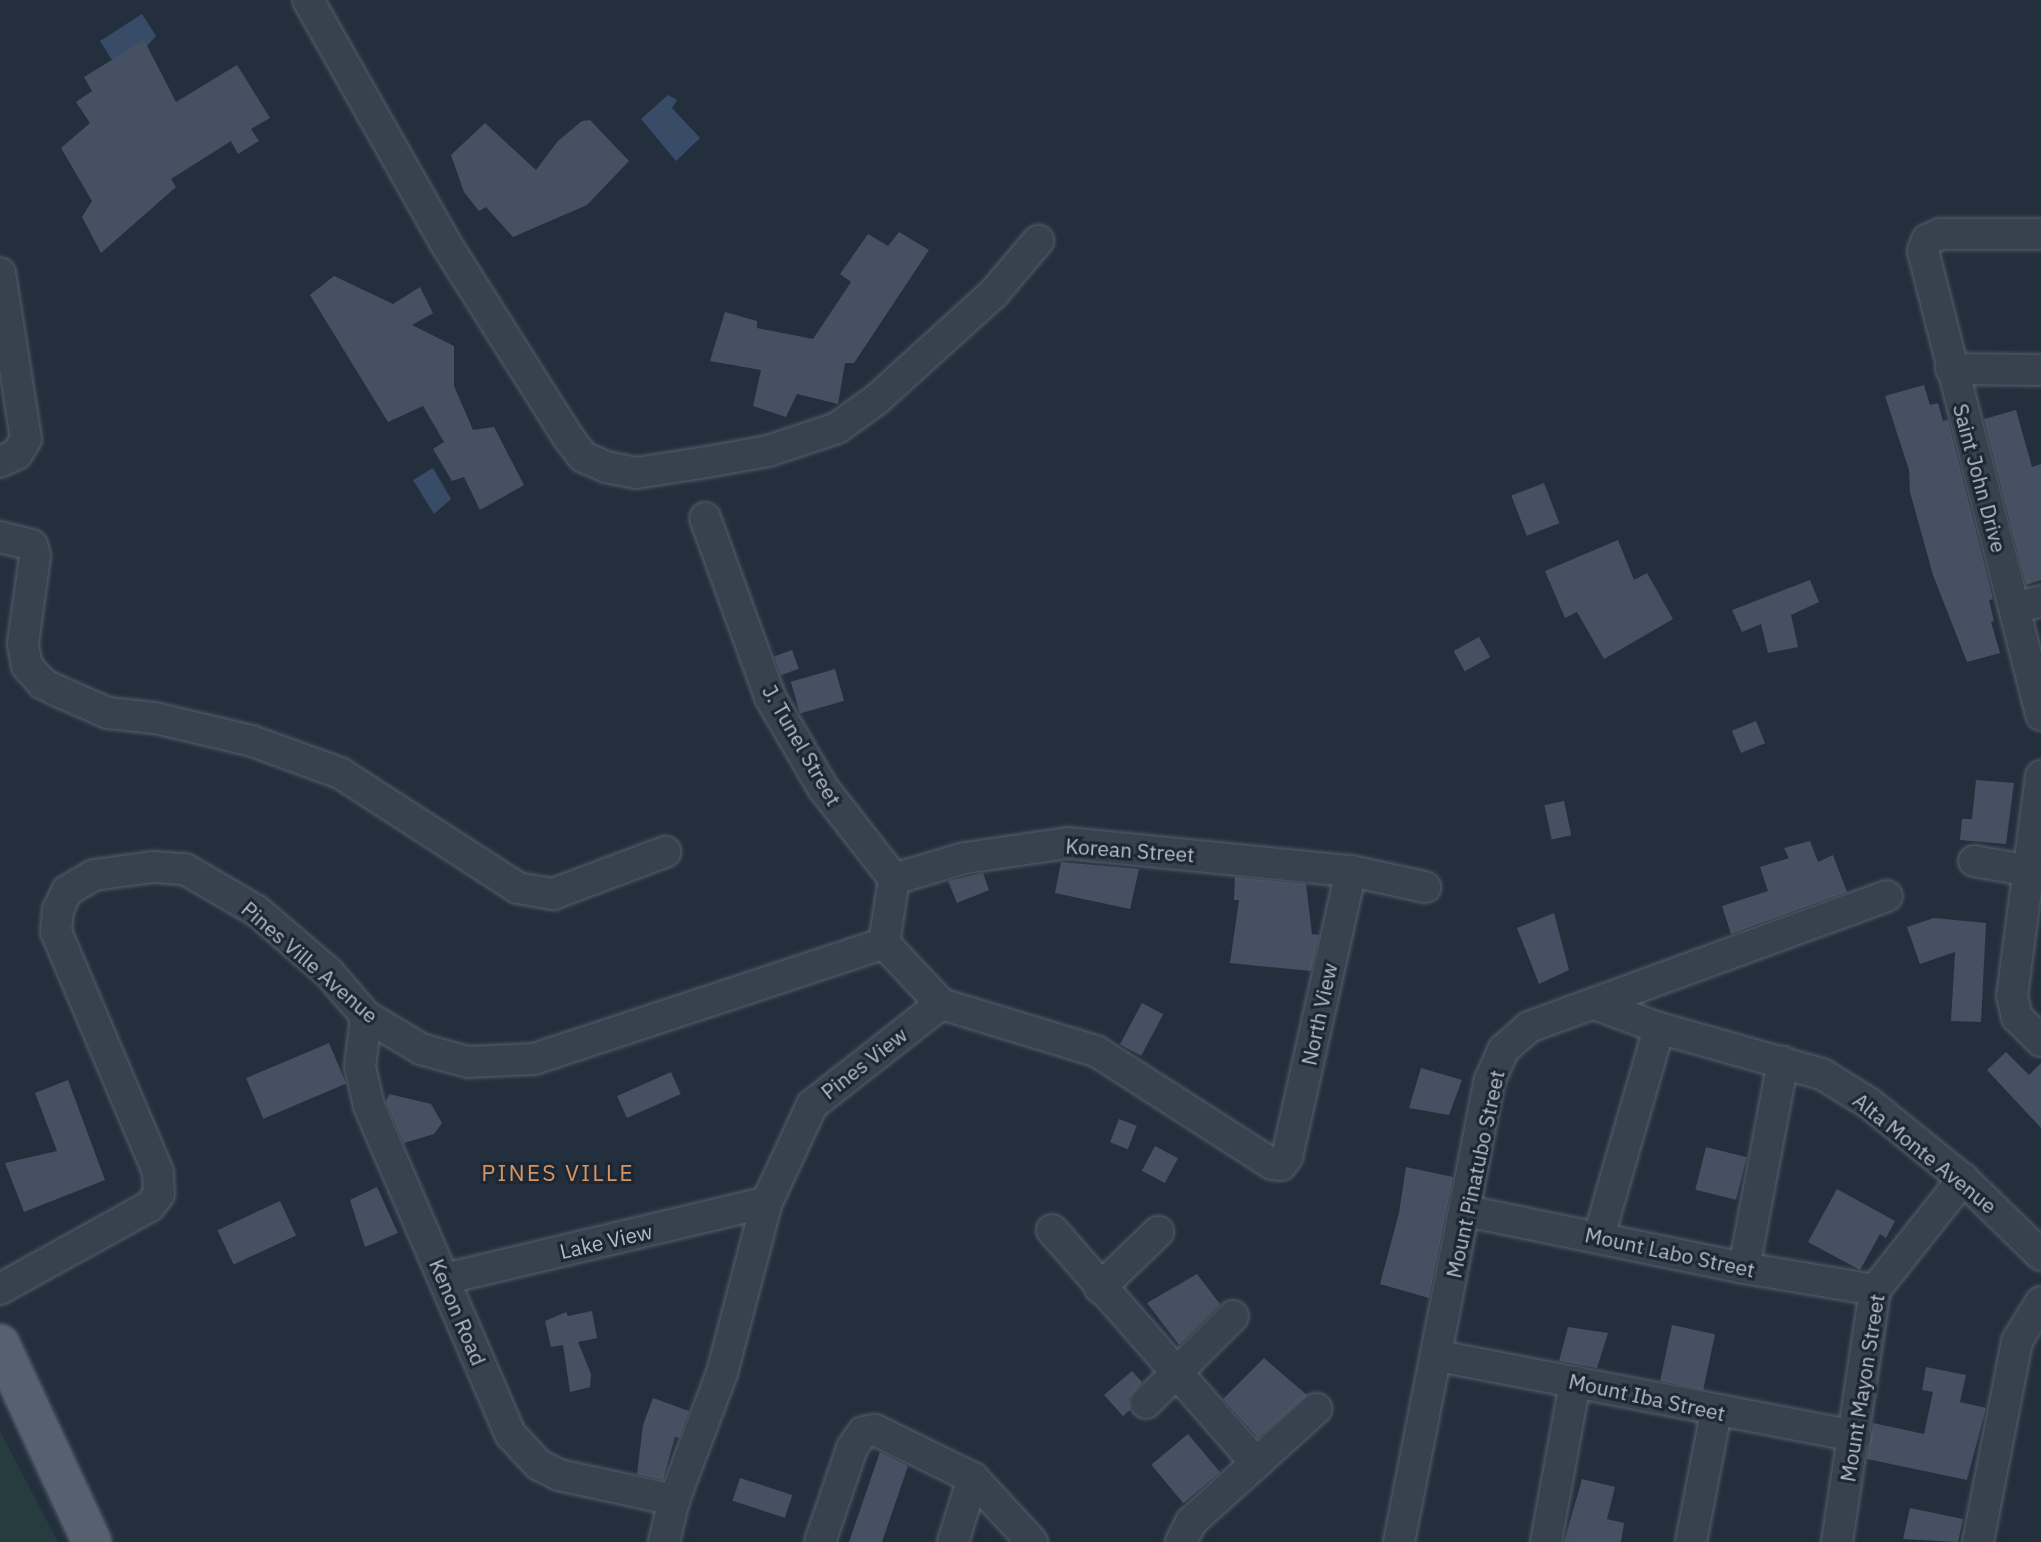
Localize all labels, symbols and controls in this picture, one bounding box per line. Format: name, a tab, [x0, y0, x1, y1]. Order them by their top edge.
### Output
street label: Saint John Drive	[1948, 401, 2012, 555]
street label: J. Tunel Street	[757, 680, 847, 810]
street label: Korean Street	[1065, 833, 1195, 867]
street label: Pines Ville Avenue	[237, 896, 383, 1028]
street label: North View	[1296, 960, 1342, 1068]
street label: Pines View	[816, 1022, 912, 1104]
street label: Mount Pinatubo Street	[1441, 1068, 1509, 1280]
street label: Alta Monte Avenue	[1848, 1087, 2002, 1219]
district label: PINES VILLE	[483, 1158, 633, 1186]
street label: Lake View	[557, 1218, 655, 1264]
street label: Mount Labo Street	[1583, 1222, 1757, 1282]
street label: Kenon Road	[424, 1255, 492, 1369]
street label: Mount Mayon Street	[1835, 1292, 1889, 1484]
street label: Mount Iba Street	[1566, 1368, 1728, 1426]

